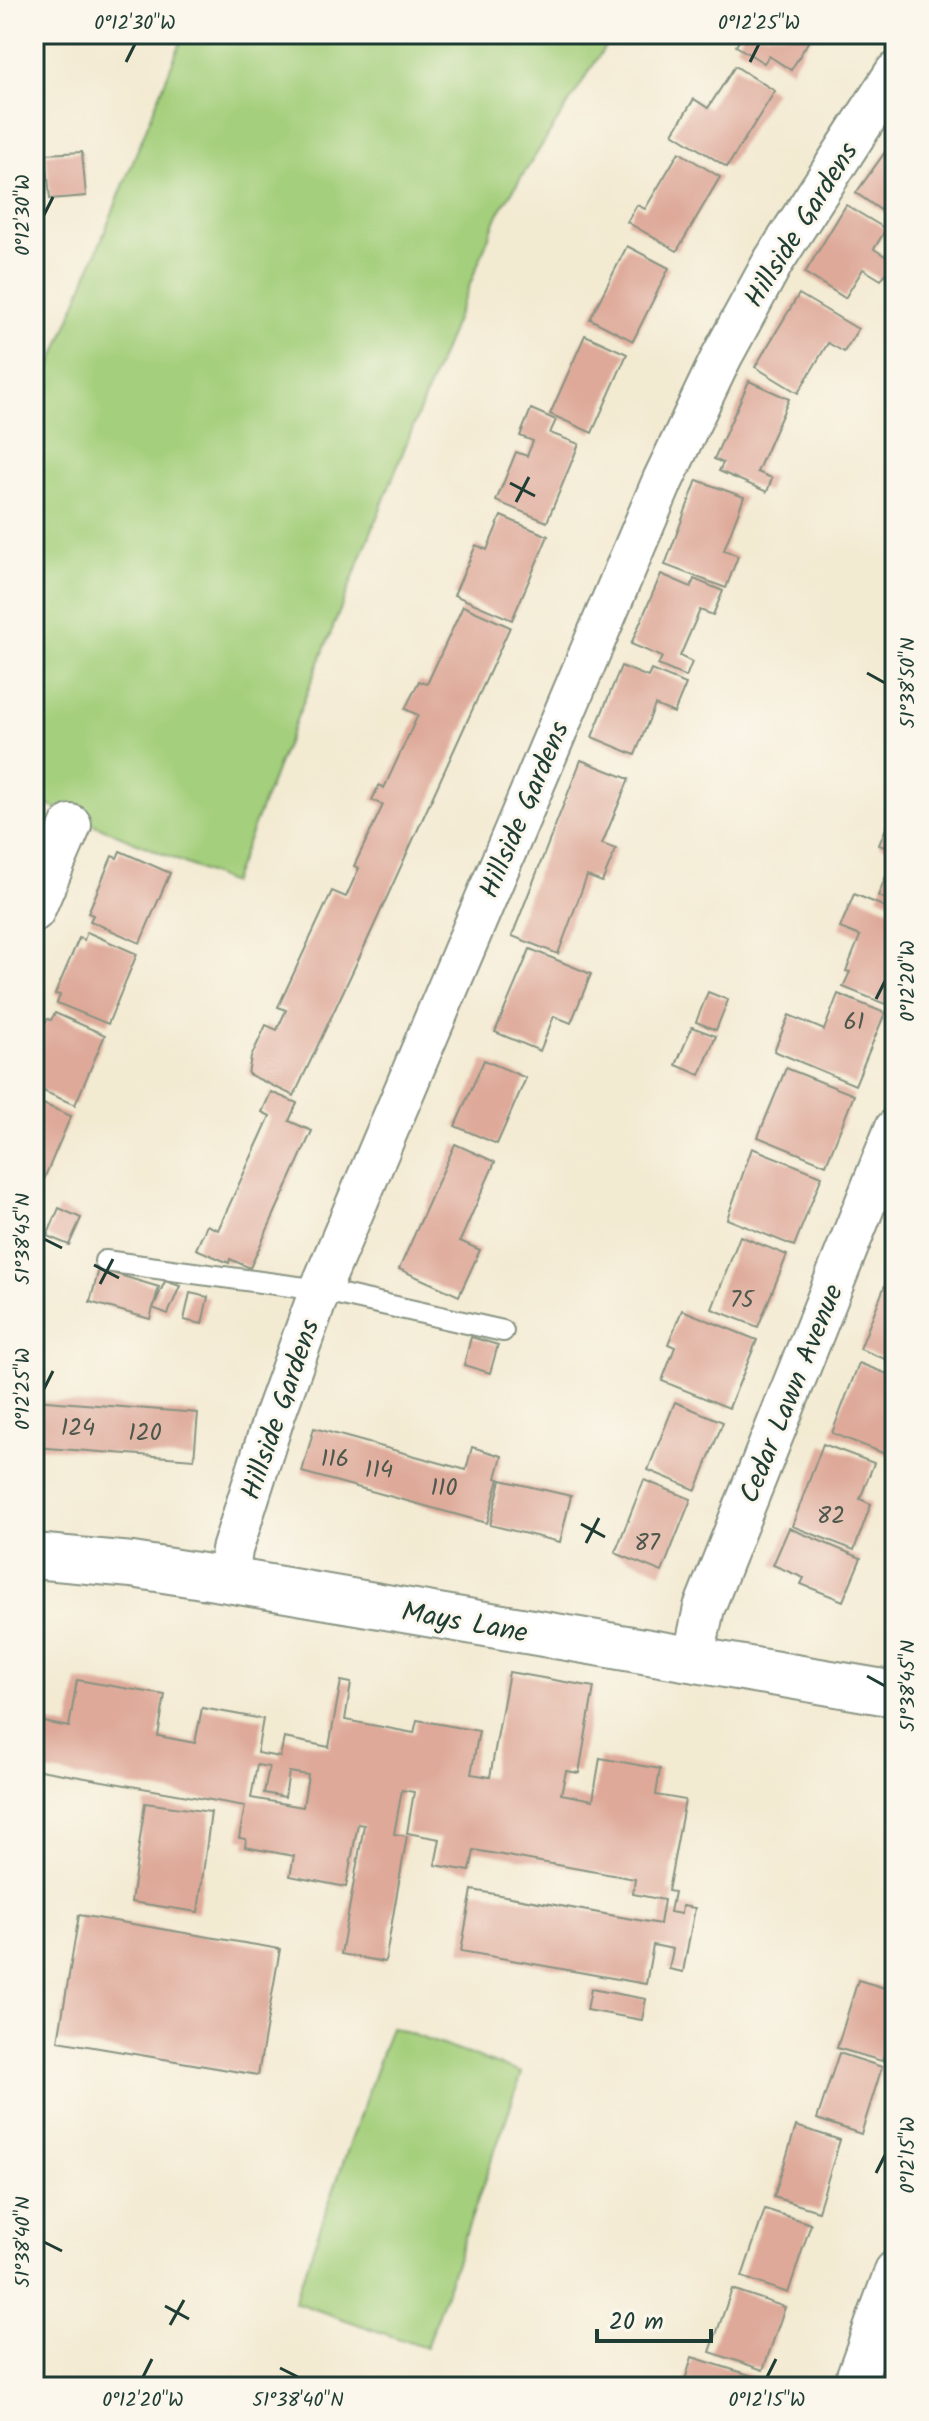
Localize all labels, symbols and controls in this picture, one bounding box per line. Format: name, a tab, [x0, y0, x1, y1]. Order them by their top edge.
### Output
text: 0°12'30"W	[94, 8, 176, 40]
text: 0°12'25"W	[718, 8, 800, 40]
street label: Hillside Gardens	[733, 133, 871, 317]
text: 0°12'30"W	[8, 174, 40, 256]
text: 51°38'50"N	[893, 637, 925, 729]
street label: Hillside Gardens	[468, 714, 583, 906]
text: 0°12'20"W	[893, 940, 925, 1022]
house number: 61	[844, 1003, 864, 1042]
text: 51°38'45"N	[8, 1193, 40, 1285]
street label: Cedar Lawn Avenue	[728, 1277, 857, 1510]
house number: 75	[730, 1281, 756, 1320]
street label: Hillside Gardens	[229, 1313, 333, 1506]
text: 0°12'25"W	[8, 1348, 40, 1430]
house number: 124	[61, 1409, 95, 1448]
house number: 120	[128, 1414, 162, 1453]
house number: 116	[321, 1440, 349, 1479]
house number: 114	[365, 1451, 393, 1490]
house number: 110	[430, 1469, 458, 1508]
house number: 82	[817, 1497, 845, 1536]
house number: 87	[634, 1524, 661, 1563]
street label: Mays Lane	[398, 1590, 532, 1657]
text: 51°38'45"N	[893, 1640, 925, 1732]
text: 0°12'15"W	[893, 2117, 925, 2193]
text: 51°38'40"N	[8, 2196, 40, 2288]
scale bar	[597, 2293, 711, 2343]
text: 20 m	[609, 2303, 664, 2342]
text: 0°12'20"W	[102, 2385, 184, 2417]
text: 51°38'40"N	[252, 2385, 344, 2417]
text: 0°12'15"W	[729, 2385, 805, 2417]

